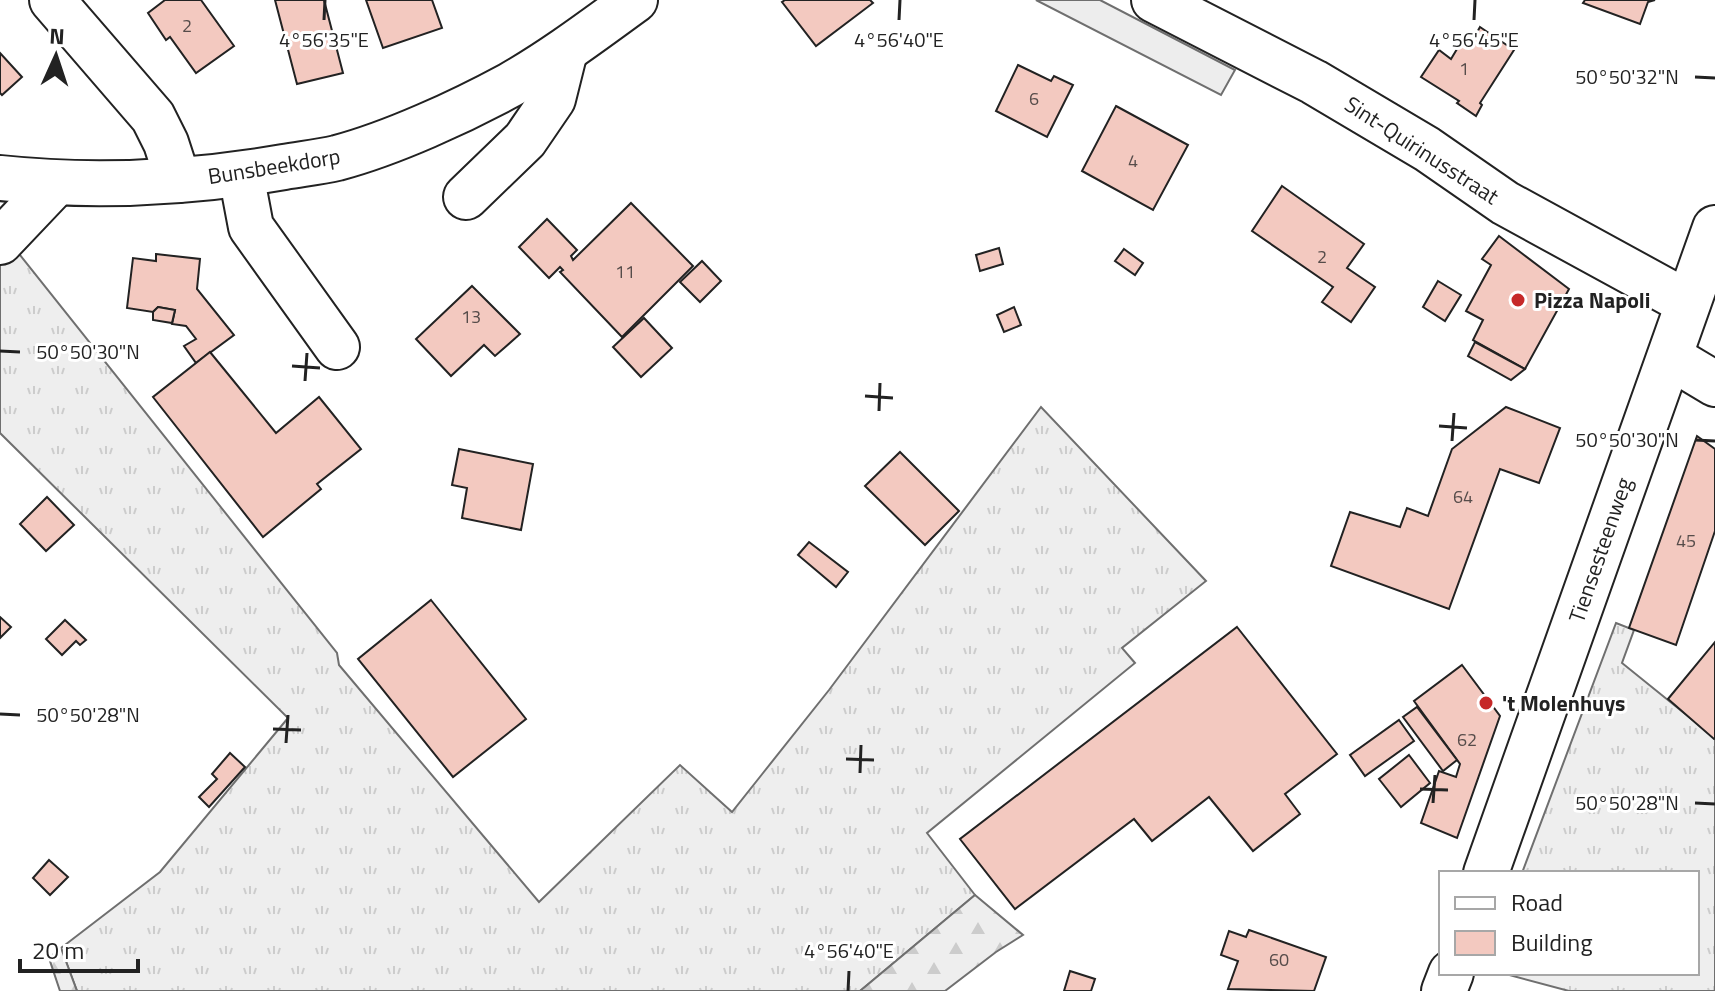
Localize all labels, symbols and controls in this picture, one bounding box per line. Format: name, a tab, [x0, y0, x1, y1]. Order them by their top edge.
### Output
house number: 2	[182, 12, 192, 39]
north arrow	[16, 16, 96, 96]
text: N	[49, 19, 66, 53]
text: 4°56'35"E	[279, 24, 369, 55]
text: 4°56'40"E	[854, 24, 944, 55]
text: 4°56'45"E	[1429, 24, 1519, 55]
house number: 1	[1459, 55, 1469, 82]
text: 50°50'32"N	[1575, 61, 1679, 92]
house number: 6	[1029, 85, 1039, 112]
street label: Sint-Quirinusstraat	[1338, 87, 1506, 213]
street label: Bunsbeekdorp	[205, 139, 343, 193]
house number: 4	[1128, 147, 1138, 174]
house number: 2	[1317, 243, 1327, 270]
house number: 11	[615, 258, 635, 285]
place label: Pizza Napoli	[1534, 283, 1650, 317]
marker: Pizza Napoli	[1509, 291, 1527, 309]
house number: 13	[461, 303, 481, 330]
text: 50°50'30"N	[36, 336, 140, 367]
text: 50°50'30"N	[1575, 424, 1679, 455]
street label: Tiensesteenweg	[1559, 473, 1641, 627]
house number: 64	[1453, 483, 1473, 510]
house number: 45	[1676, 527, 1696, 554]
place label: 't Molenhuys	[1502, 686, 1625, 720]
marker: 't Molenhuys	[1477, 694, 1495, 712]
text: 50°50'28"N	[36, 699, 140, 730]
house number: 62	[1457, 726, 1477, 753]
text: 50°50'28"N	[1575, 787, 1679, 818]
legend	[1439, 871, 1699, 975]
text: Road	[1511, 884, 1563, 920]
scale bar	[20, 923, 138, 973]
text: Building	[1511, 924, 1593, 960]
text: 20 m	[32, 932, 84, 968]
text: 4°56'40"E	[804, 935, 894, 966]
house number: 60	[1269, 946, 1289, 973]

